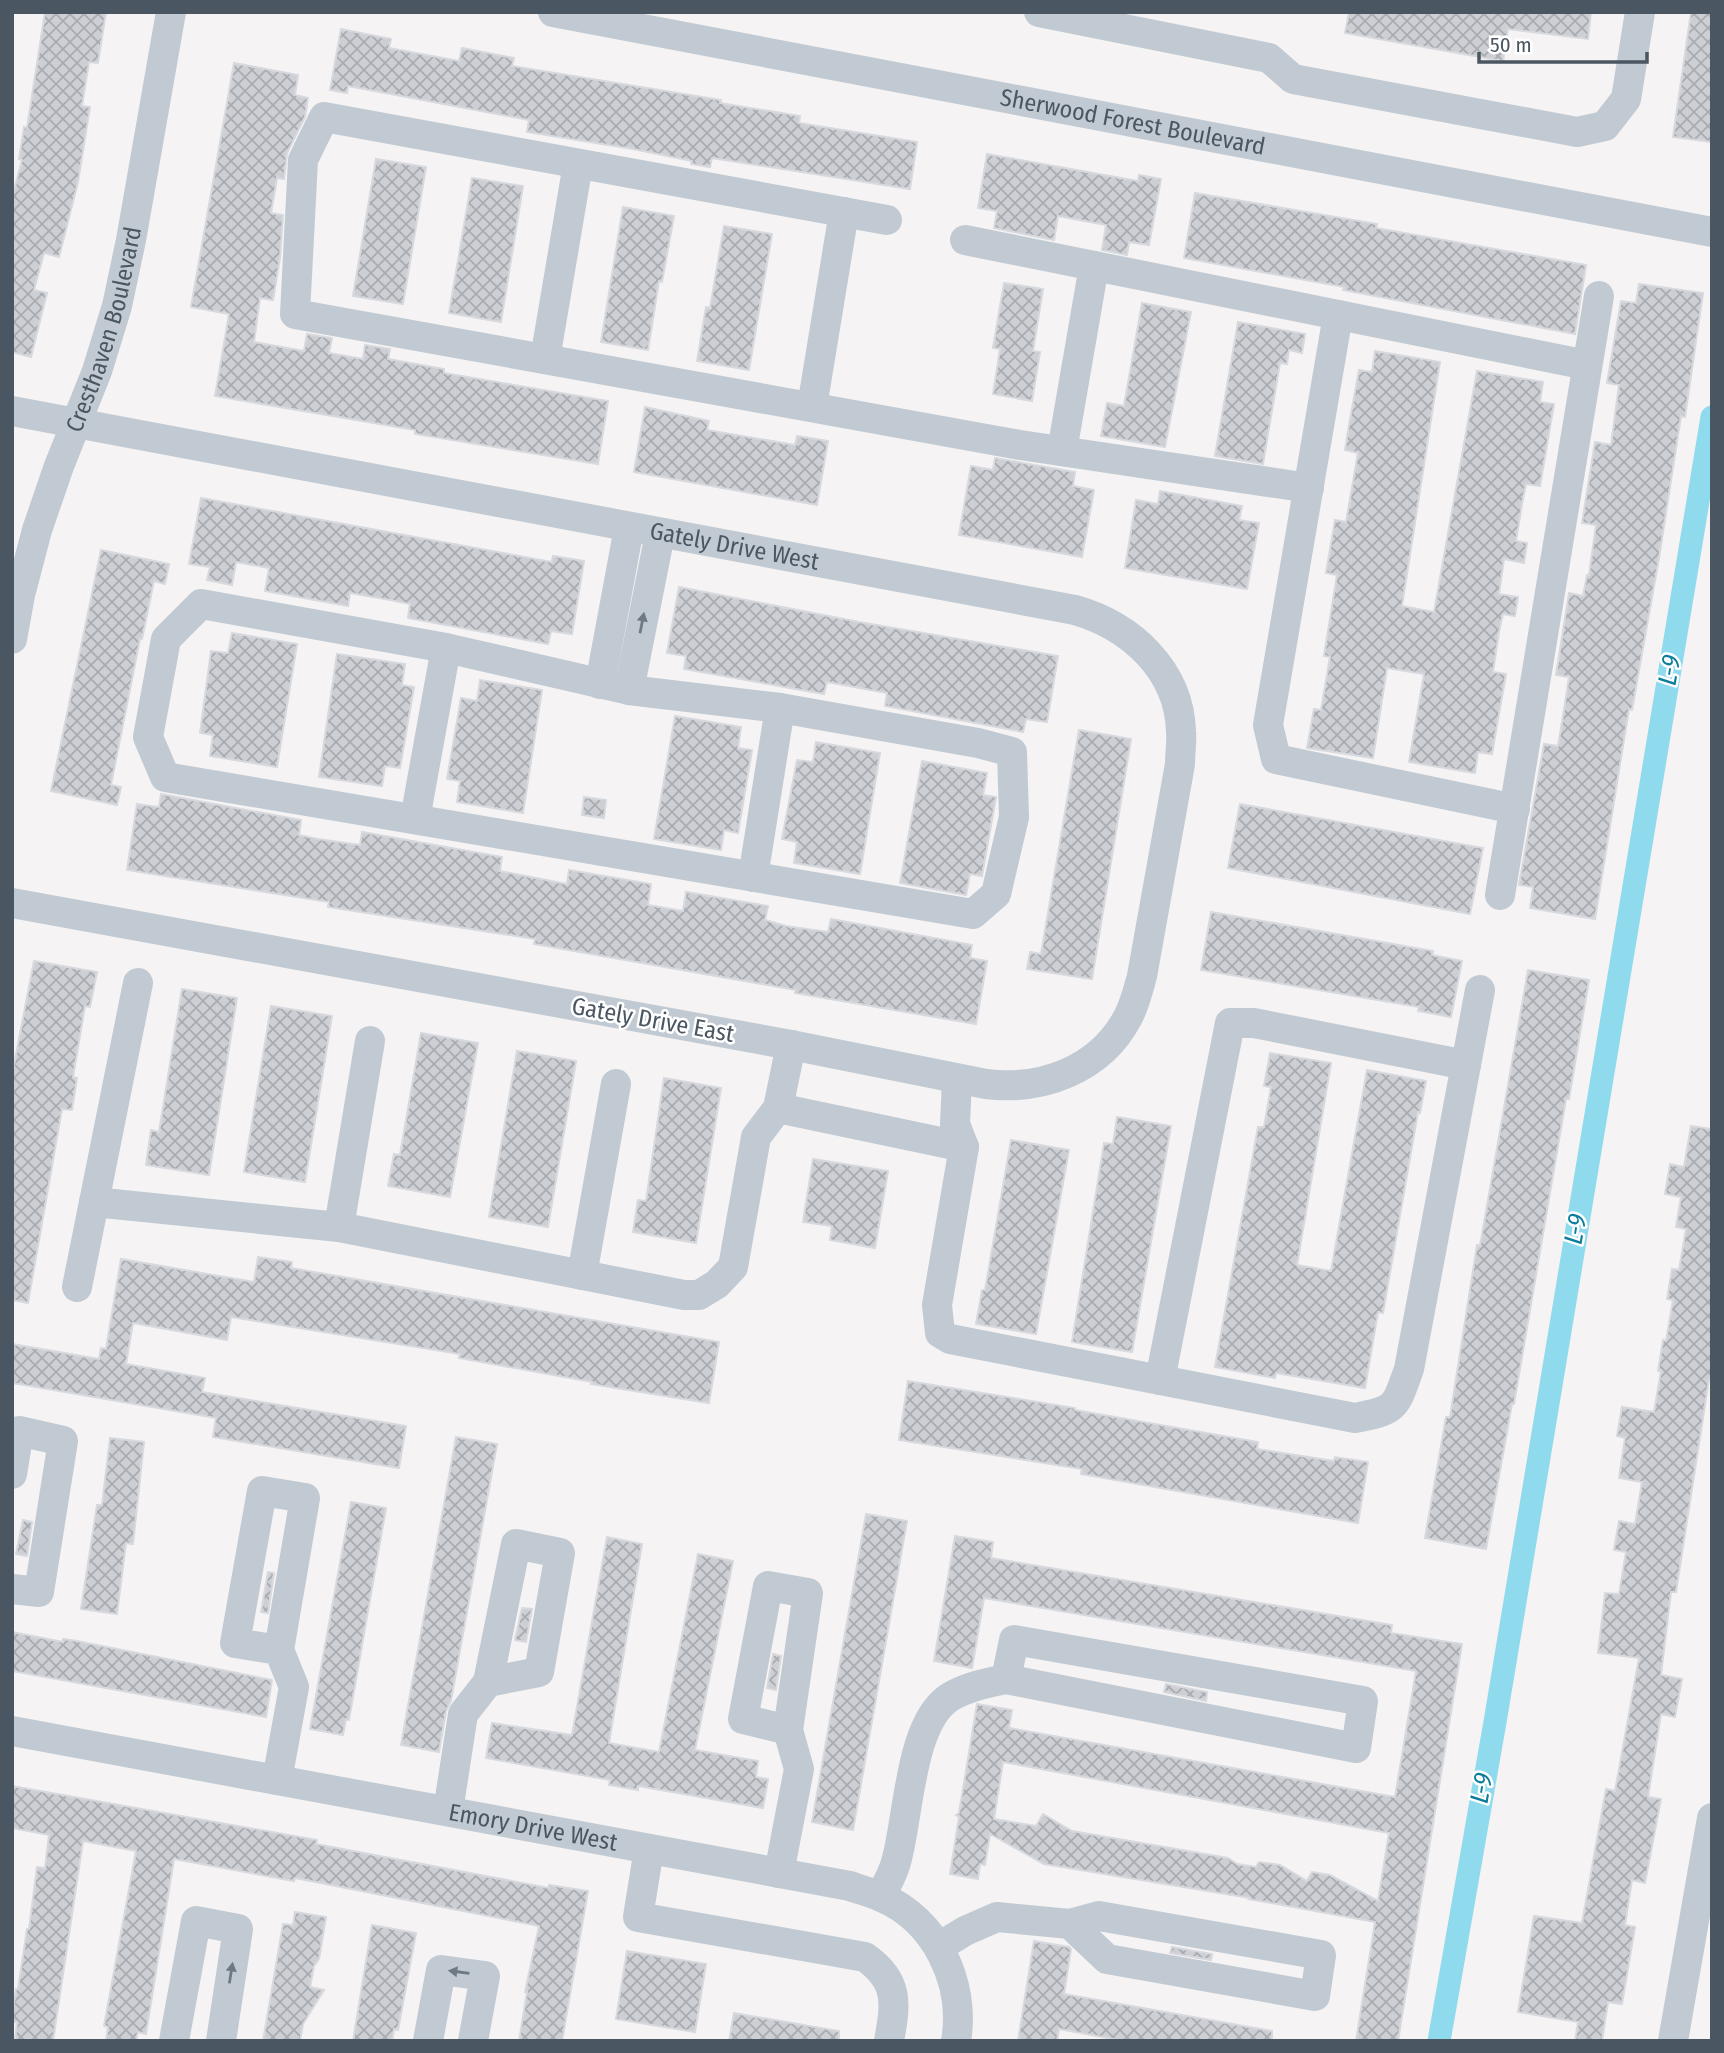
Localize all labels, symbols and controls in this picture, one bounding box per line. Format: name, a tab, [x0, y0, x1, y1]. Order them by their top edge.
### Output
scale bar	[1479, 21, 1647, 65]
text: 50 m	[1490, 32, 1532, 58]
street label: Sherwood Forest Boulevard	[998, 83, 1267, 161]
street label: Cresthaven Boulevard	[60, 224, 147, 436]
street label: Gately Drive West	[648, 517, 821, 576]
one-way arrow	[637, 612, 648, 634]
water label: L-9	[1652, 652, 1687, 688]
street label: Gately Drive East	[570, 992, 737, 1048]
water label: L-9	[1558, 1211, 1593, 1247]
water label: L-9	[1464, 1770, 1499, 1806]
street label: Emory Drive West	[446, 1798, 620, 1857]
one-way arrow	[226, 1962, 237, 1984]
one-way arrow	[447, 1967, 469, 1978]

